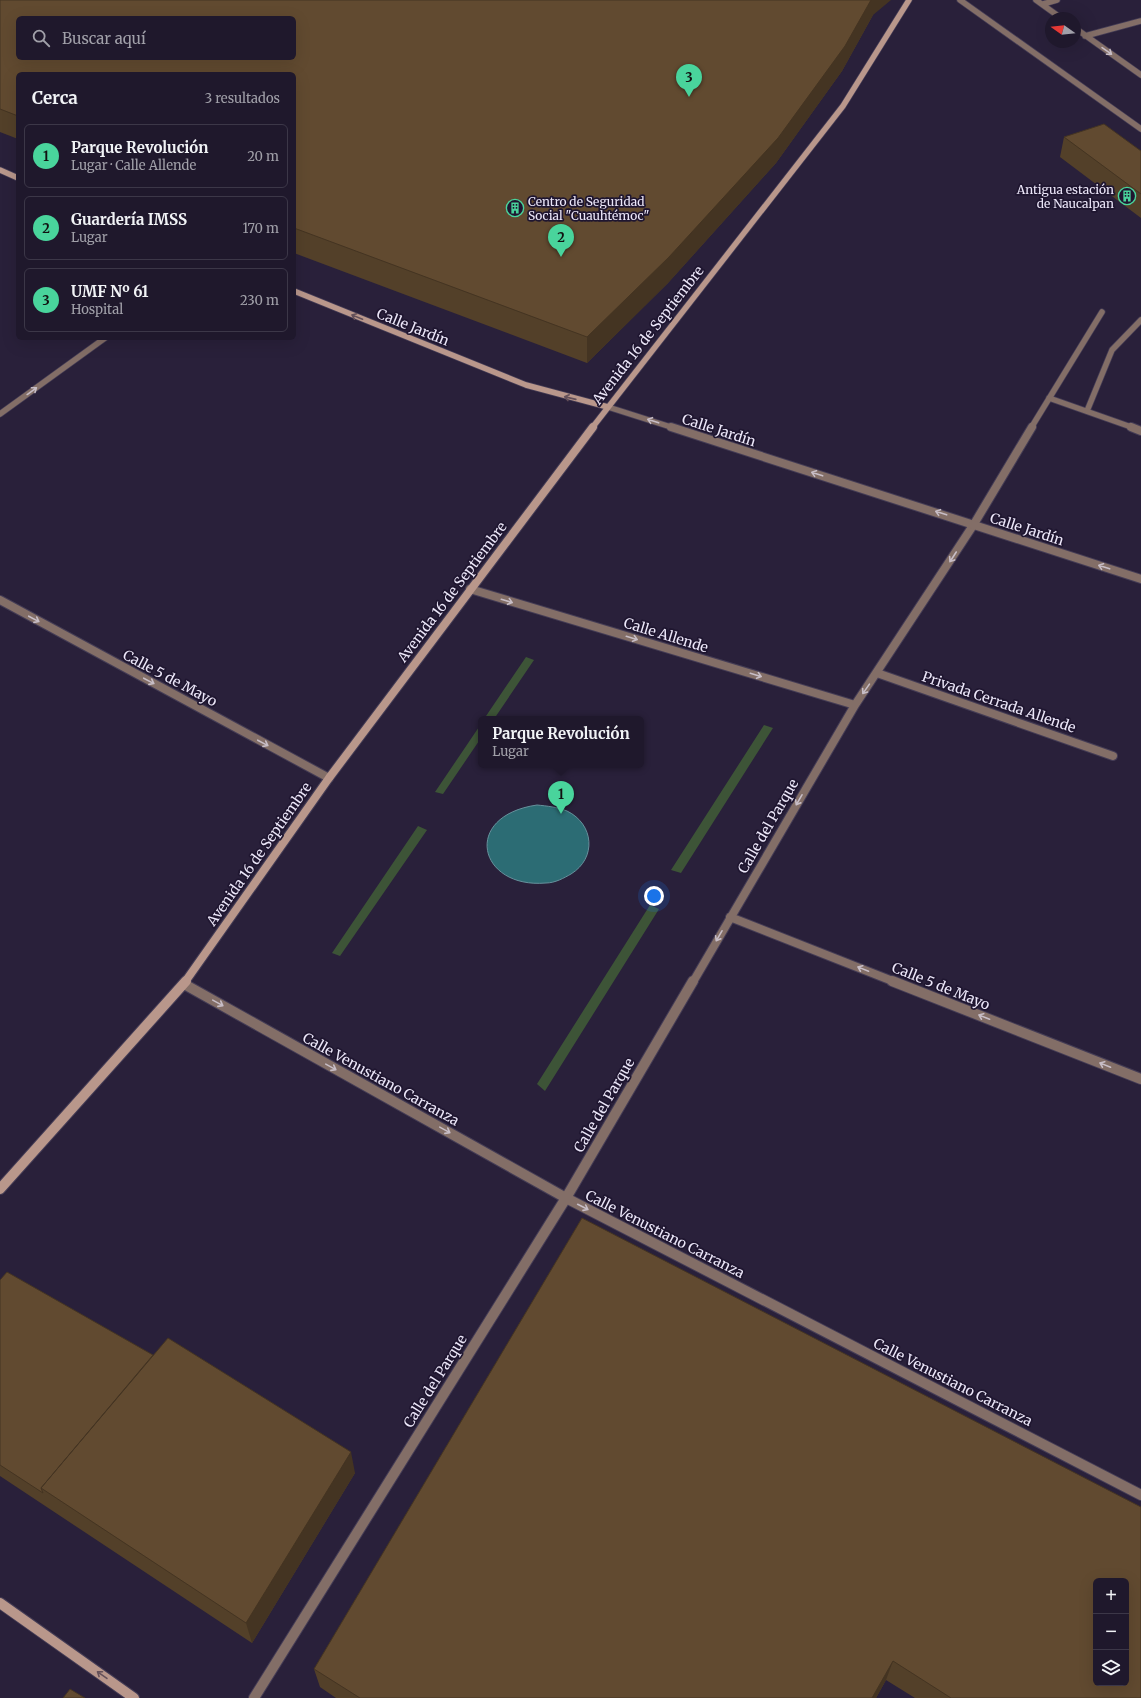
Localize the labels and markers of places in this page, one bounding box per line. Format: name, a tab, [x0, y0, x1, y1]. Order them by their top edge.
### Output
pin: 3	[676, 64, 702, 97]
place label: Antigua estación de Naucalpan	[1016, 182, 1114, 211]
building icon: Antigua estación de Naucalpan	[1117, 186, 1137, 206]
place label: Centro de Seguridad Social "Cuauhtémoc"	[528, 194, 649, 223]
building icon: Centro de Seguridad Social "Cuauhtémoc"	[505, 198, 525, 218]
pin: 2	[548, 224, 574, 257]
pin: 1	[548, 781, 574, 814]

